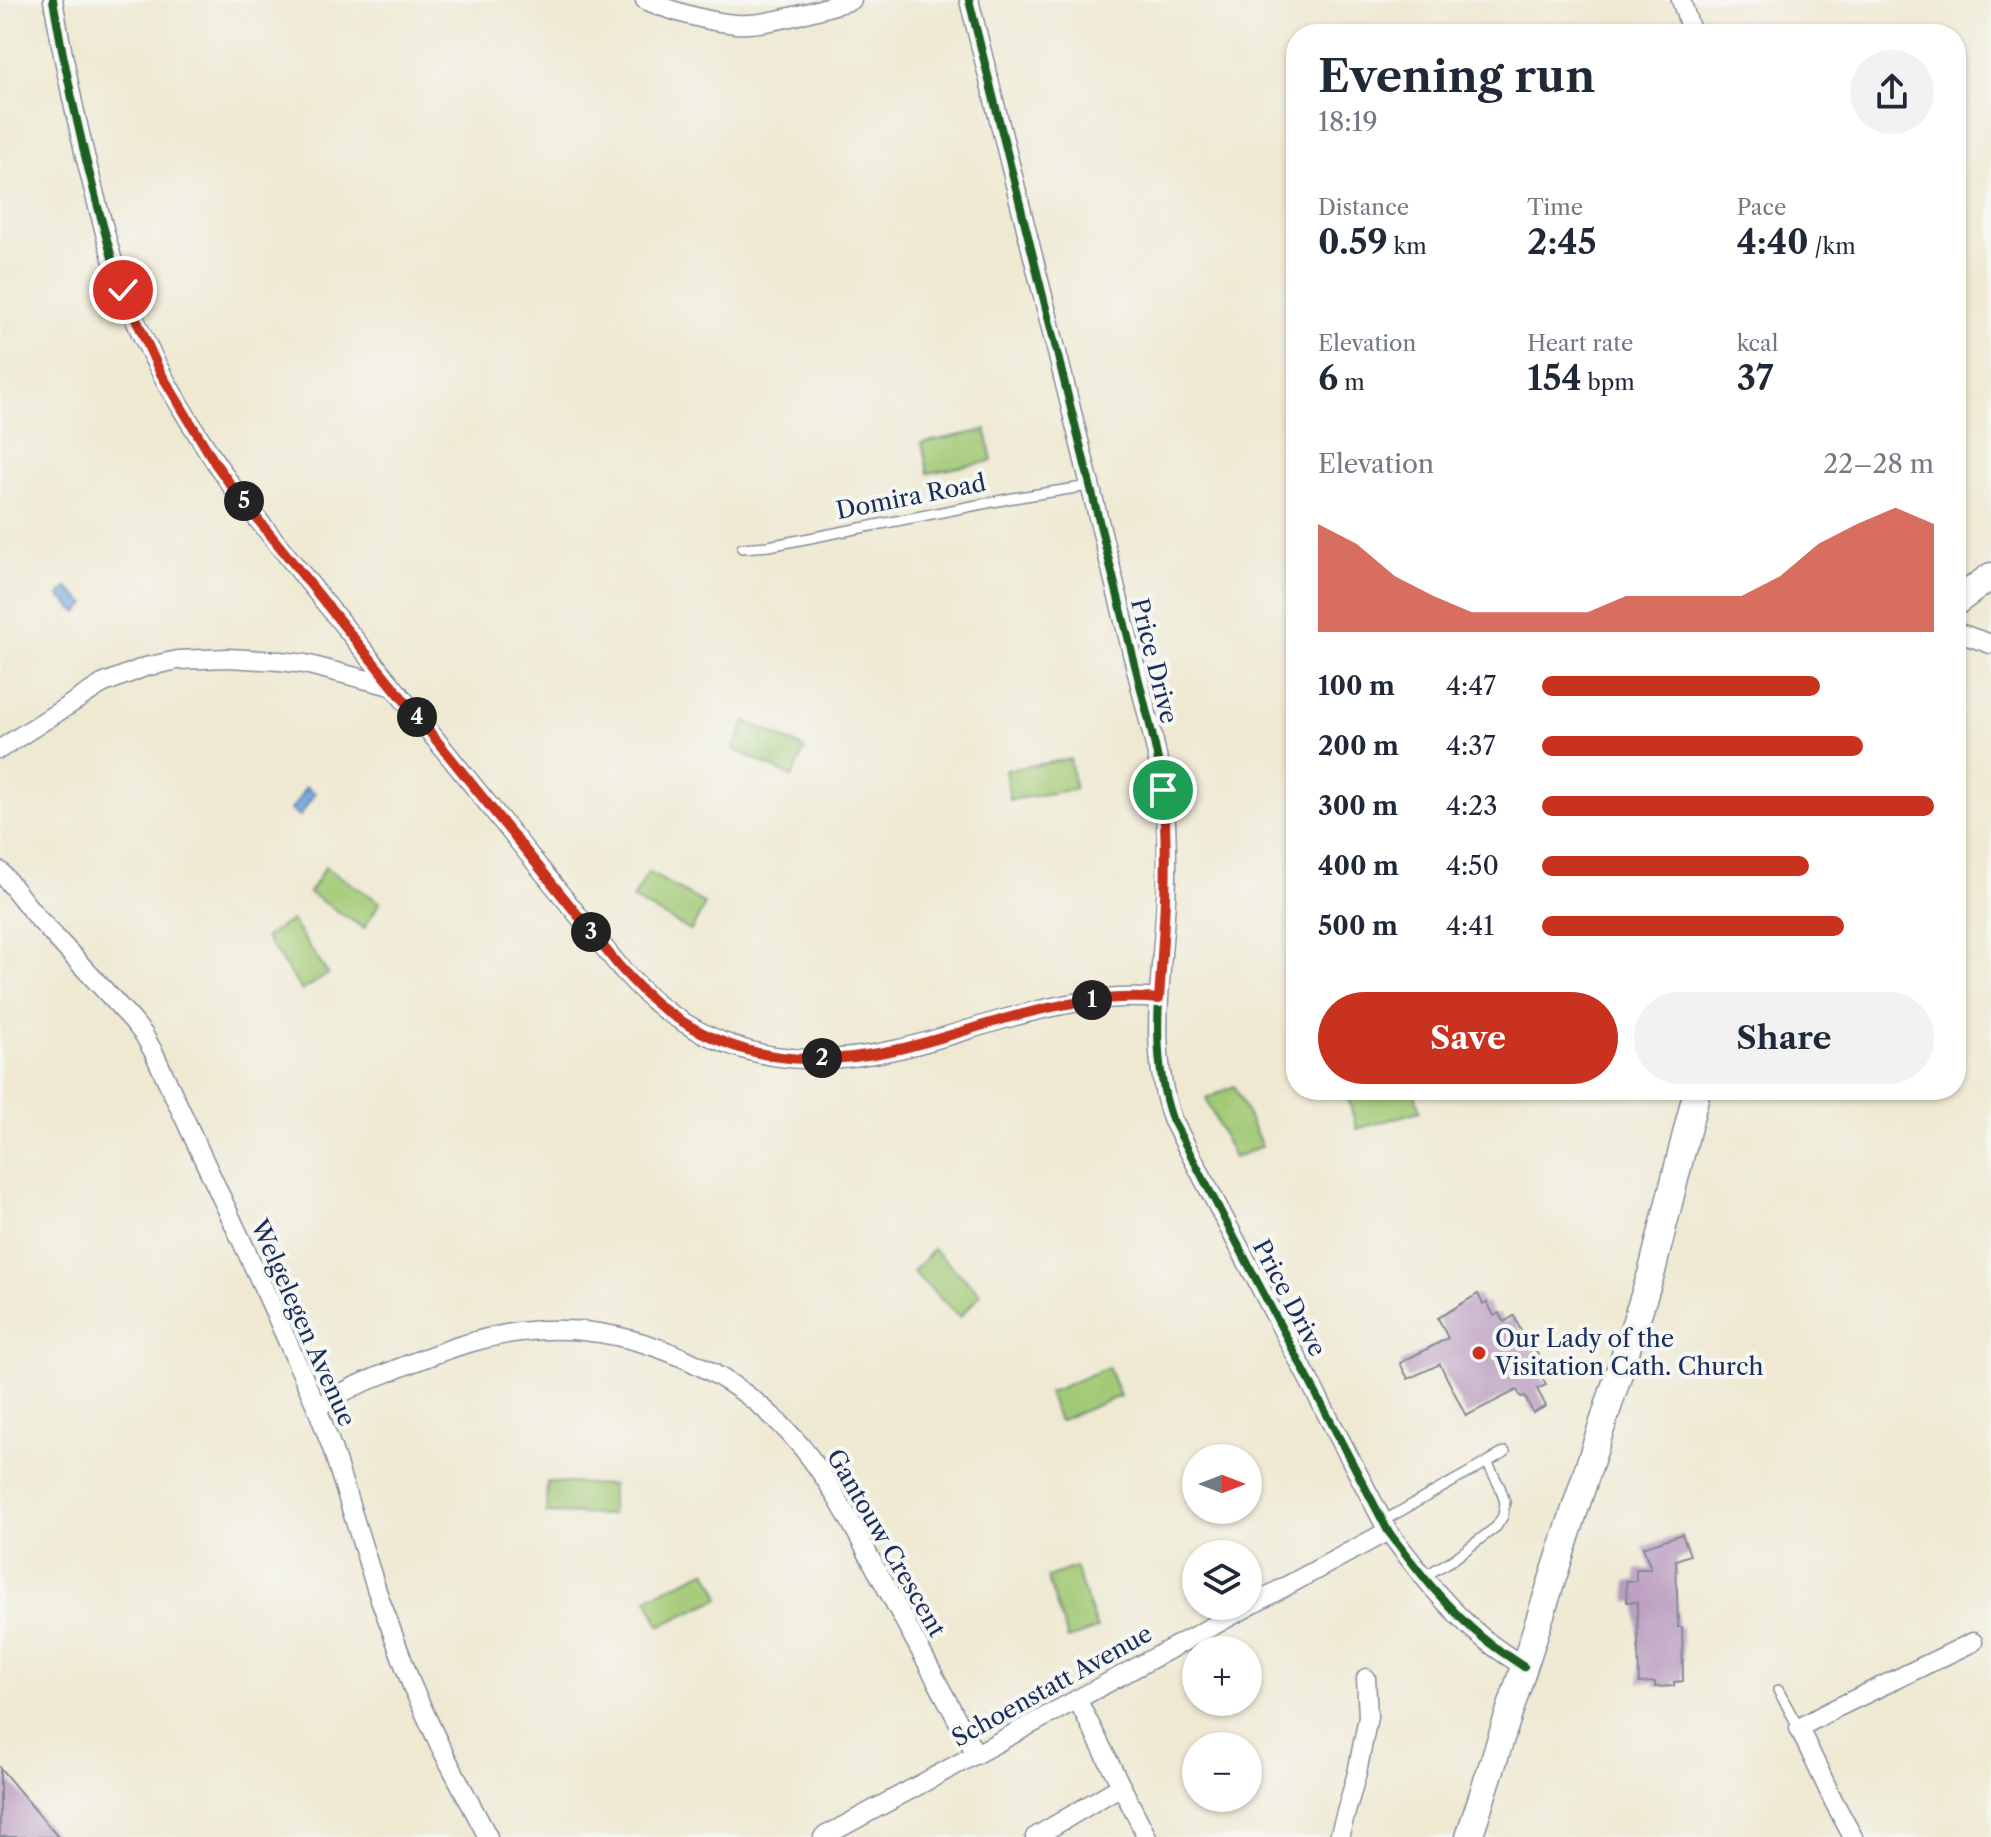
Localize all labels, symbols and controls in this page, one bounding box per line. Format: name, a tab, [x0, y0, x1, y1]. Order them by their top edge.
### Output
text: Evening run	[1318, 49, 1595, 103]
button: share	[1850, 50, 1934, 134]
text: 18:19	[1318, 106, 1378, 138]
text: Distance	[1318, 194, 1409, 221]
text: Time	[1527, 194, 1583, 221]
text: Pace	[1737, 194, 1786, 221]
text: 0.59	[1318, 221, 1388, 263]
text: 2:45	[1527, 221, 1596, 263]
text: 4:40	[1737, 221, 1809, 263]
text: km	[1388, 233, 1427, 260]
text: /km	[1809, 233, 1856, 260]
pin	[89, 256, 157, 324]
icon: check	[101, 268, 145, 312]
text: Elevation	[1318, 330, 1416, 357]
text: Heart rate	[1527, 330, 1633, 357]
text: kcal	[1737, 330, 1778, 357]
text: 6	[1318, 357, 1338, 399]
text: 154	[1527, 357, 1582, 399]
text: 37	[1737, 357, 1774, 399]
text: m	[1338, 369, 1365, 396]
text: bpm	[1582, 369, 1635, 396]
text: Elevation	[1318, 448, 1434, 480]
text: 22–28 m	[1823, 448, 1934, 480]
street label: Domira Road	[834, 468, 989, 525]
pin: 5	[224, 481, 264, 521]
text: 5	[238, 487, 250, 514]
street label: Price Drive	[1125, 595, 1184, 727]
text: 100 m	[1318, 670, 1395, 702]
text: 4:47	[1446, 670, 1496, 702]
pin: 4	[397, 697, 437, 737]
text: 4	[410, 703, 424, 730]
text: 200 m	[1318, 730, 1399, 762]
text: 4:37	[1446, 730, 1495, 762]
pin	[1129, 756, 1197, 824]
icon: arrive	[1141, 768, 1185, 812]
text: 300 m	[1318, 790, 1398, 822]
text: 4:23	[1446, 790, 1498, 822]
text: 400 m	[1318, 850, 1399, 882]
text: 4:50	[1446, 850, 1499, 882]
text: 500 m	[1318, 910, 1398, 942]
text: 4:41	[1446, 910, 1494, 942]
pin: 3	[571, 912, 611, 952]
text: 3	[585, 918, 597, 945]
pin: 1	[1072, 980, 1112, 1020]
text: 1	[1087, 986, 1097, 1013]
button: Save	[1318, 992, 1618, 1084]
button: Share	[1634, 992, 1934, 1084]
pin: 2	[802, 1038, 842, 1078]
text: 2	[816, 1044, 829, 1071]
street label: Welgelegen Avenue	[244, 1214, 362, 1431]
street label: Price Drive	[1247, 1234, 1332, 1361]
place label: Our Lady of the Visitation Cath. Church	[1494, 1324, 1764, 1381]
marker: Our Lady of the Visitation Cath. Church	[1470, 1344, 1488, 1362]
street label: Gantouw Crescent	[821, 1444, 952, 1642]
north arrow	[1182, 1444, 1262, 1524]
map controls	[1182, 1444, 1262, 1812]
button: layers	[1182, 1540, 1262, 1620]
street label: Schoenstatt Avenue	[947, 1618, 1157, 1753]
button: +	[1182, 1636, 1262, 1716]
button: −	[1182, 1732, 1262, 1812]

